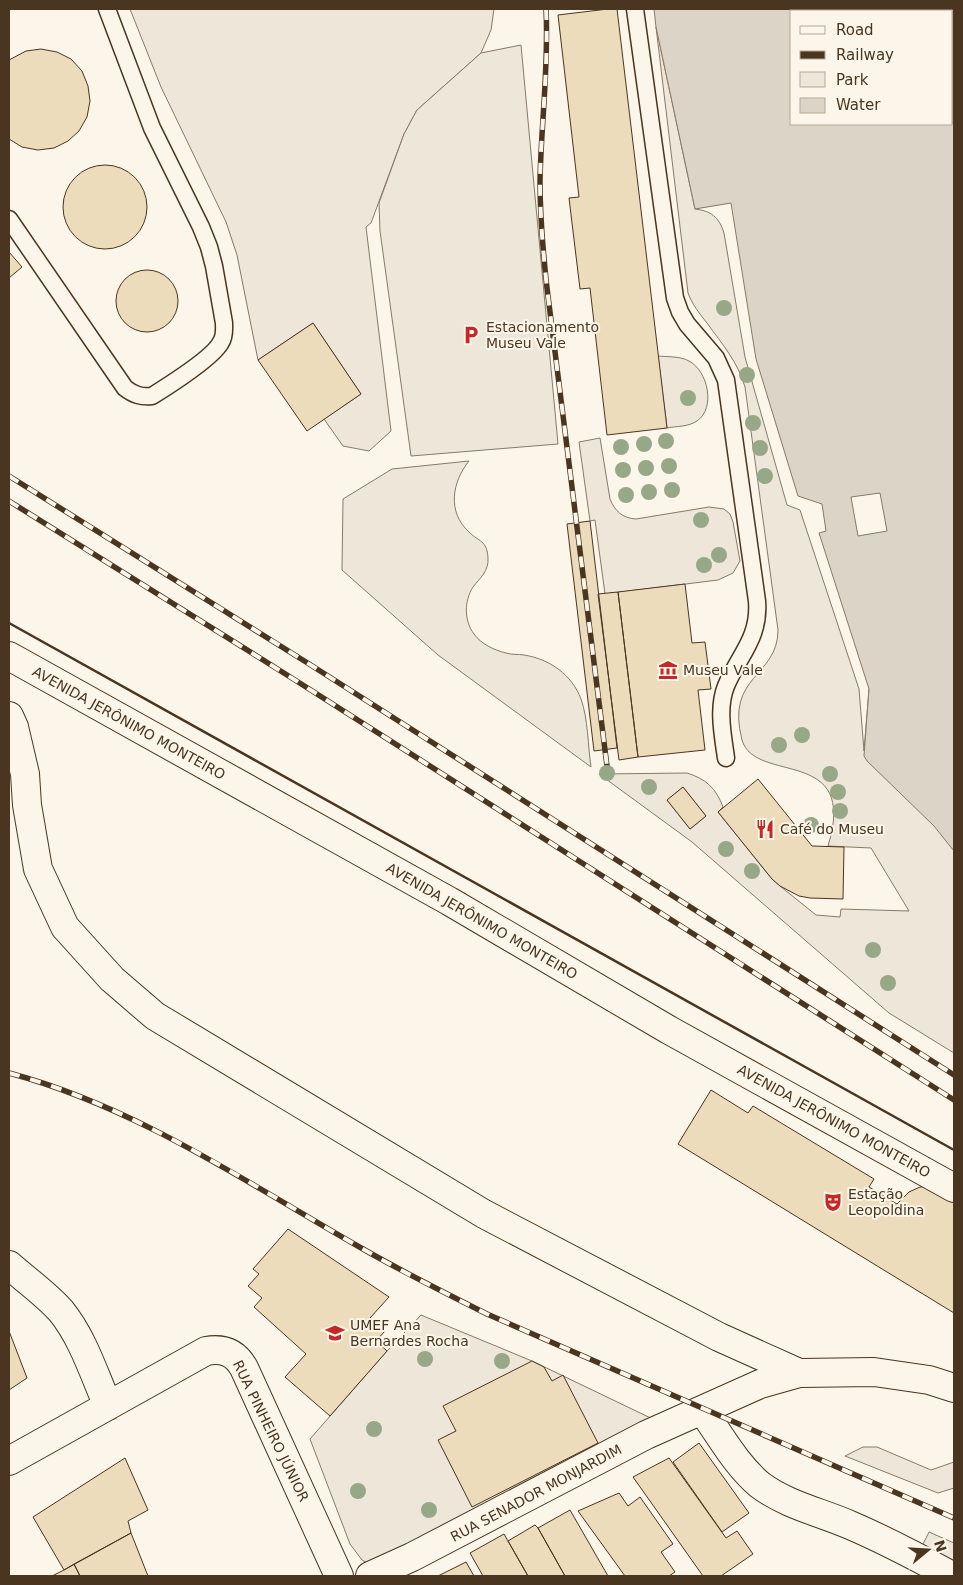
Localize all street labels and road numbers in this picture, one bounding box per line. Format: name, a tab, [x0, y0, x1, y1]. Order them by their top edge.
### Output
street label: AVENIDA JERÔNIMO MONTEIRO	[30, 662, 229, 783]
street label: AVENIDA JERÔNIMO MONTEIRO	[384, 859, 581, 982]
street label: AVENIDA JERÔNIMO MONTEIRO	[735, 1060, 934, 1181]
street label: RUA PINHEIRO JÚNIOR	[230, 1357, 313, 1505]
street label: RUA SENADOR MONJARDIM	[448, 1441, 624, 1545]

